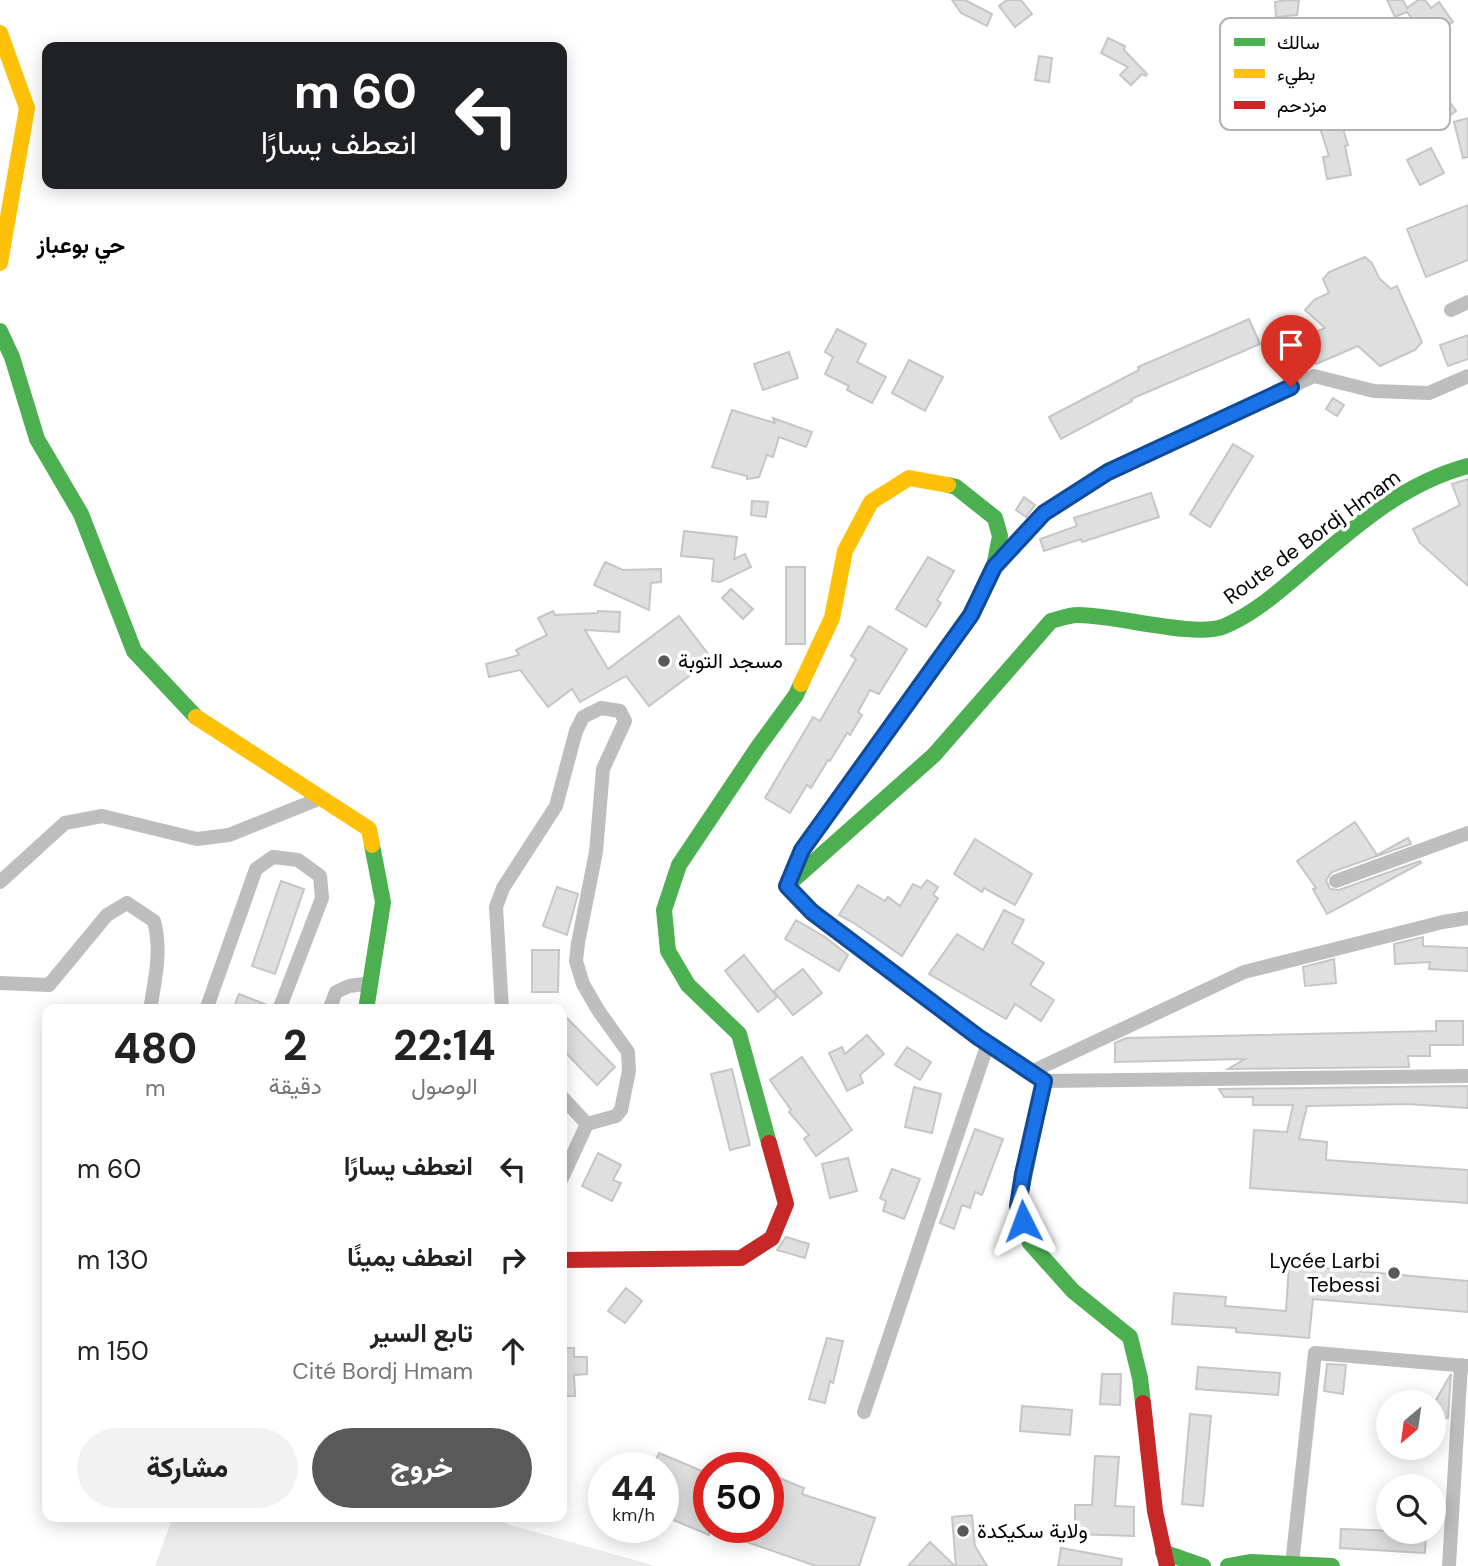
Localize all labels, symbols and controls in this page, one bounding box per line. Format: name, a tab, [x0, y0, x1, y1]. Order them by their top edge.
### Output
legend	[1220, 18, 1450, 130]
text: سالك	[1277, 30, 1320, 55]
text: 60 m	[294, 59, 417, 123]
text: بطيء	[1277, 61, 1315, 89]
icon: left	[441, 70, 532, 161]
text: مزدحم	[1277, 93, 1327, 118]
text: انعطف يسارًا	[261, 122, 417, 164]
district label: حي بوعباز	[36, 230, 125, 265]
pin	[1261, 315, 1321, 387]
icon: arrive	[1272, 326, 1310, 364]
street label: Route de Bordj Hmam	[1218, 463, 1406, 611]
place label: مسجد التوبة	[678, 647, 783, 675]
marker: مسجد التوبة	[656, 653, 672, 669]
text: 2	[283, 1018, 307, 1073]
text: 22:14	[393, 1018, 496, 1073]
text: 480	[113, 1021, 197, 1076]
text: دقيقة	[269, 1071, 322, 1101]
text: الوصول	[411, 1071, 478, 1101]
text: m	[145, 1073, 166, 1103]
text: انعطف يسارًا	[344, 1149, 473, 1183]
icon: left	[494, 1150, 532, 1188]
text: 60 m	[77, 1152, 141, 1186]
position arrow	[986, 1184, 1060, 1258]
text: انعطف يمينًا	[347, 1240, 473, 1274]
icon: right	[494, 1241, 532, 1279]
text: 130 m	[77, 1243, 148, 1277]
place label: Lycée Larbi Tebessi	[1270, 1247, 1380, 1299]
marker: Lycée Larbi Tebessi	[1386, 1265, 1402, 1281]
text: تابع السير	[370, 1316, 473, 1350]
icon: ahead	[494, 1332, 532, 1370]
text: 150 m	[77, 1334, 149, 1368]
text: Cité Bordj Hmam	[292, 1356, 473, 1386]
north arrow	[1376, 1390, 1446, 1460]
map controls	[1376, 1390, 1446, 1544]
button: مشاركة	[77, 1428, 298, 1508]
button: خروج	[312, 1428, 532, 1508]
speed limit sign: 50	[693, 1452, 784, 1543]
text: 44	[611, 1465, 656, 1511]
button: search	[1376, 1474, 1446, 1544]
text: km/h	[612, 1503, 655, 1527]
place label: ولاية سكيكدة	[977, 1517, 1088, 1545]
marker: ولاية سكيكدة	[955, 1523, 971, 1539]

